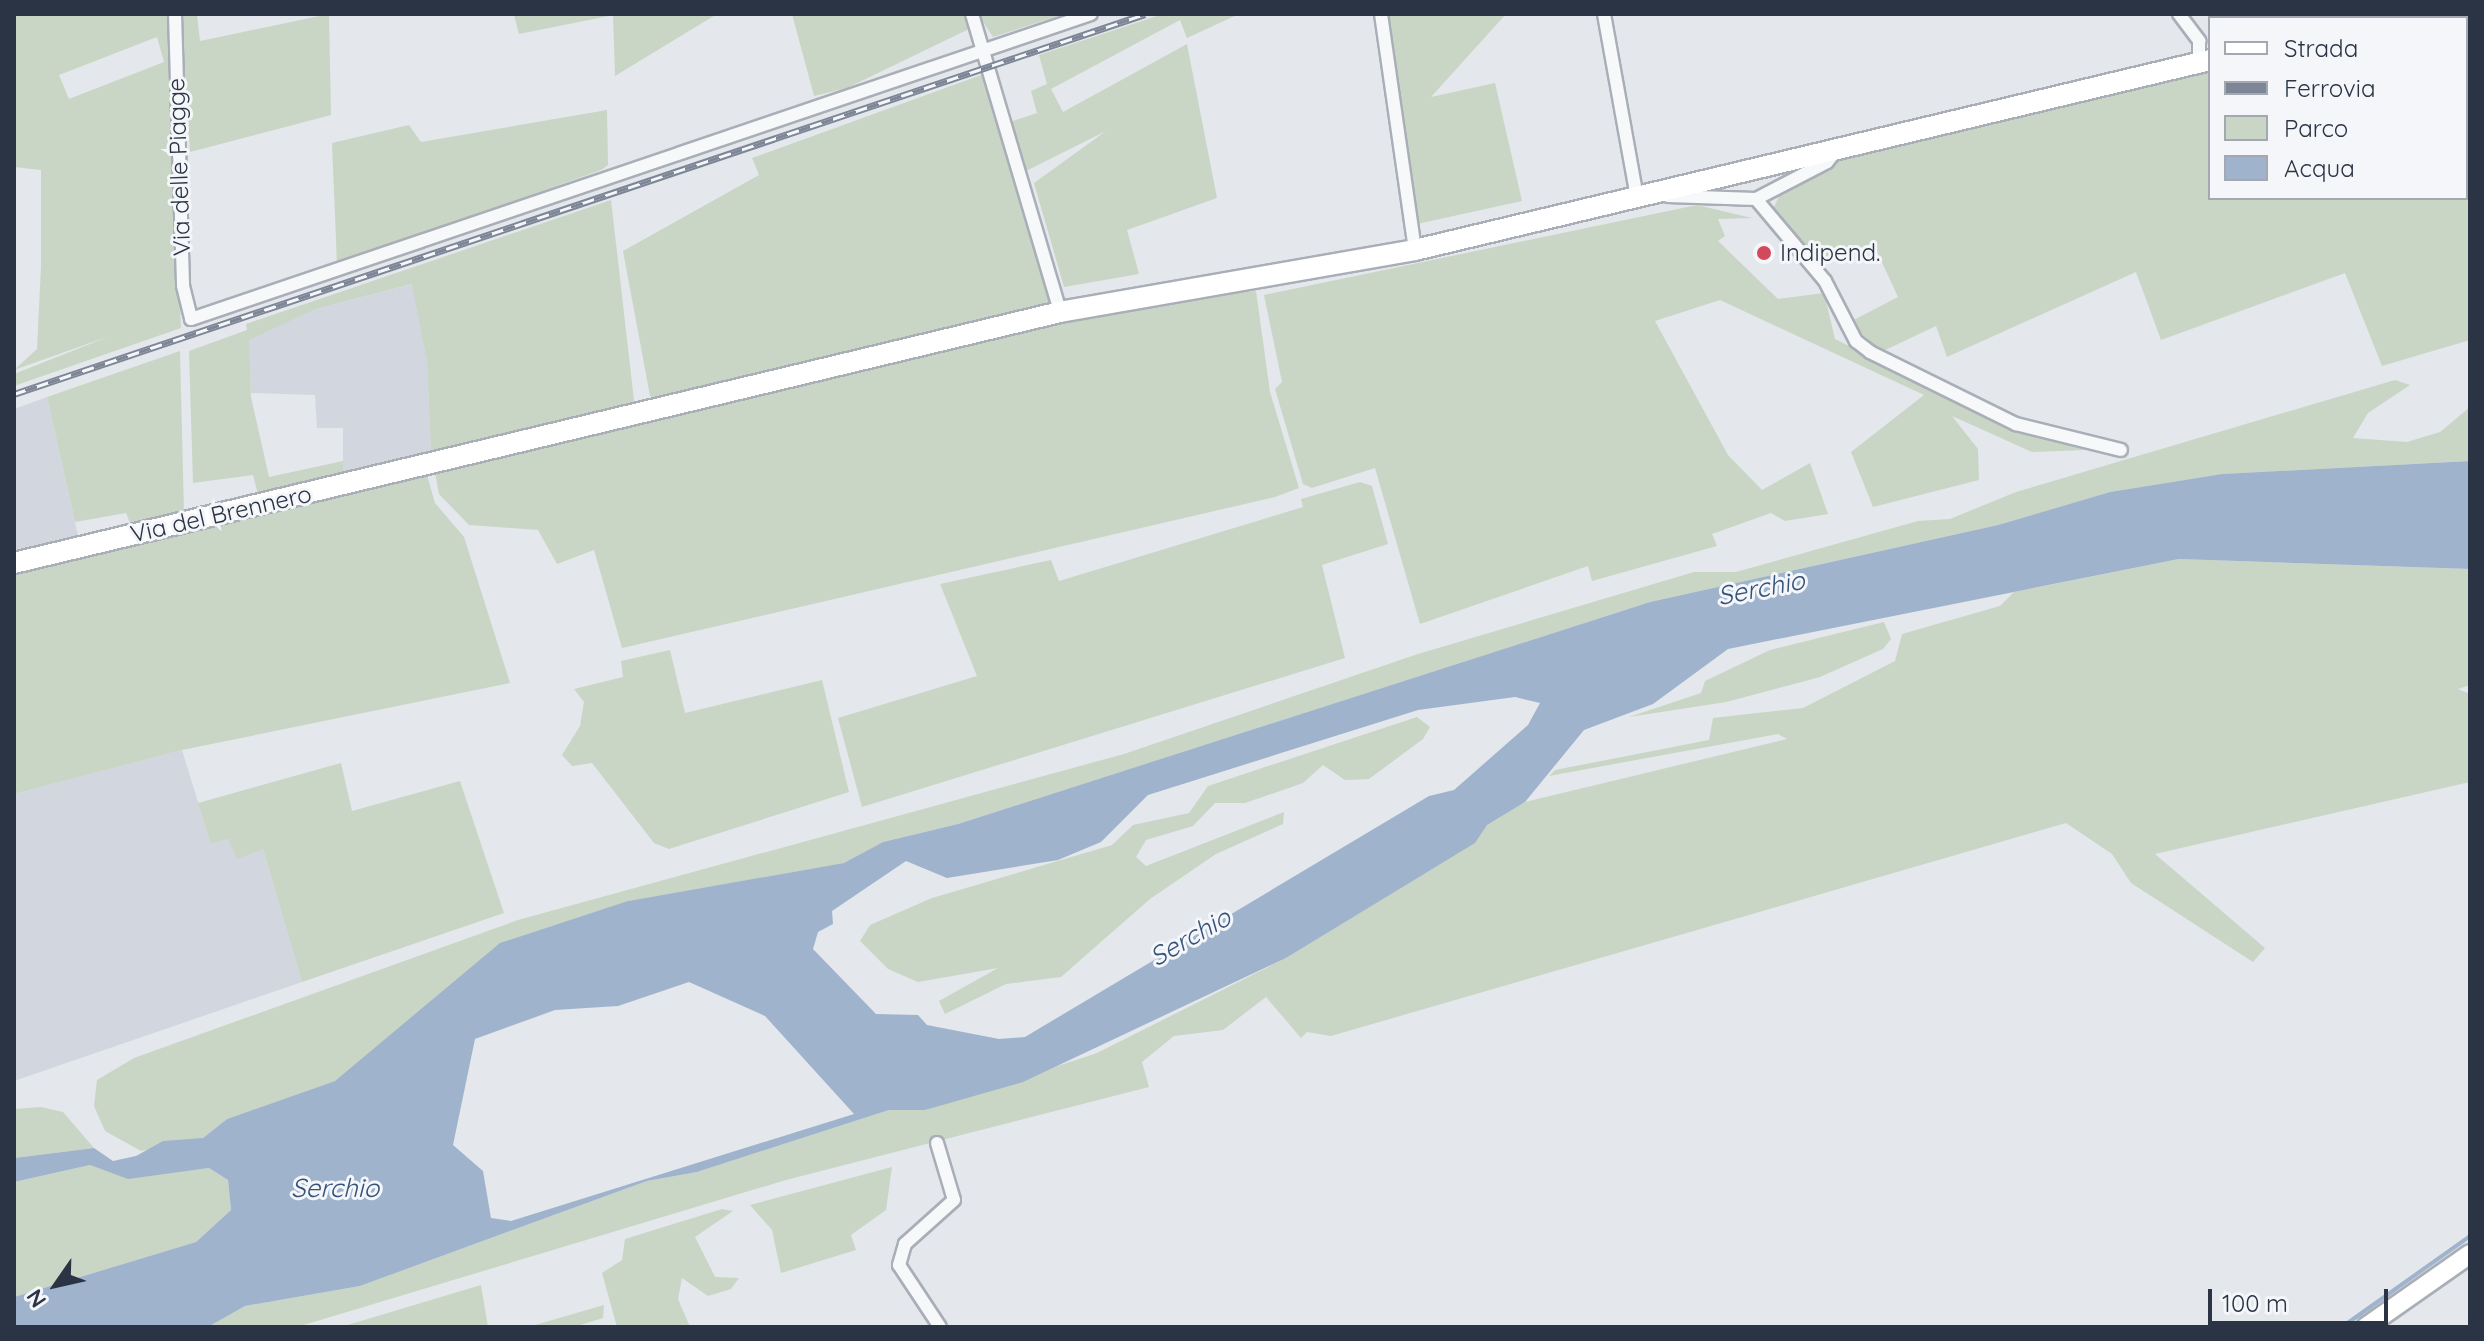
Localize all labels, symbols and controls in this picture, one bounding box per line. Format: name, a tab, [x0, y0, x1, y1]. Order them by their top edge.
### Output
legend	[2208, 16, 2468, 200]
text: Strada	[2284, 33, 2358, 63]
text: Ferrovia	[2284, 73, 2376, 103]
street label: Via delle Piagge	[161, 77, 197, 257]
text: Parco	[2284, 113, 2348, 143]
text: Acqua	[2284, 153, 2355, 183]
place label: Indipend.	[1780, 239, 1880, 267]
marker: Indipend.	[1755, 244, 1773, 262]
street label: Via del Brennero	[128, 479, 314, 549]
water label: Serchio	[1715, 564, 1807, 612]
water label: Serchio	[1144, 901, 1236, 973]
water label: Serchio	[291, 1172, 379, 1204]
north arrow	[16, 1245, 96, 1325]
scale bar	[2212, 1273, 2392, 1323]
text: N	[20, 1284, 52, 1313]
text: 100 m	[2222, 1288, 2288, 1318]

